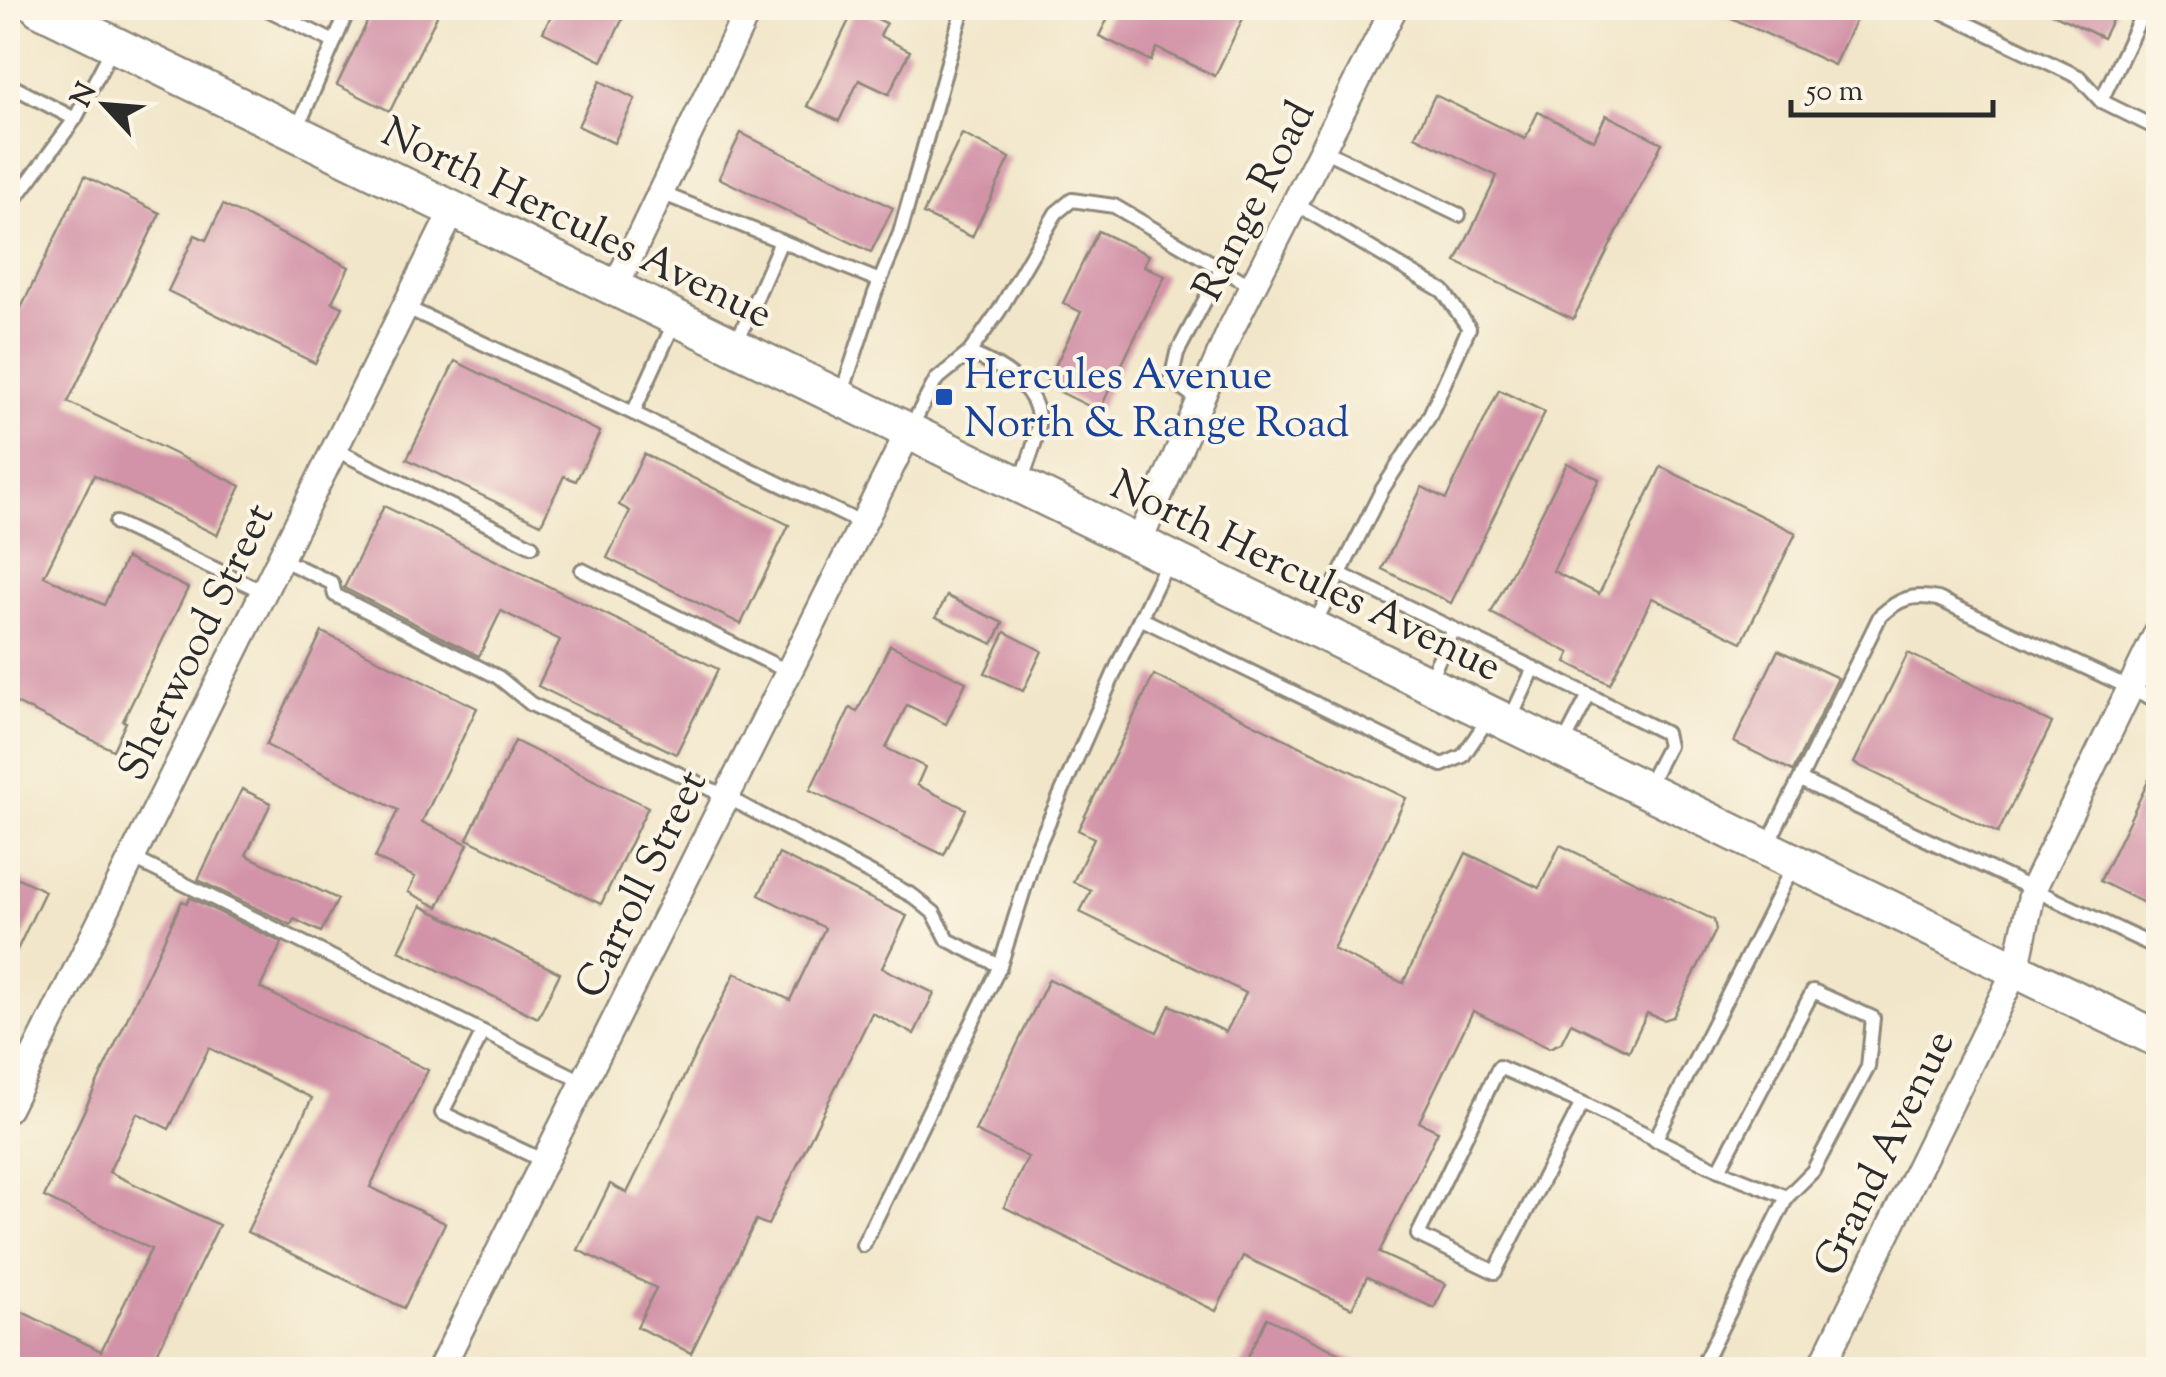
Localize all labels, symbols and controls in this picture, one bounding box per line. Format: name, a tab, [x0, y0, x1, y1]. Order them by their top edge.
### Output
north arrow	[55, 55, 155, 155]
scale bar	[1791, 55, 1994, 117]
text: 50 m	[1804, 71, 1864, 114]
text: N	[62, 77, 108, 114]
street label: Range Road	[1180, 92, 1332, 313]
street label: North Hercules Avenue	[370, 105, 781, 346]
place label: Hercules Avenue North & Range Road	[964, 348, 1349, 456]
marker: Hercules Avenue North & Range Road	[933, 386, 955, 408]
street label: North Hercules Avenue	[1099, 458, 1510, 699]
street label: Sherwood Street	[105, 494, 292, 792]
street label: Carroll Street	[562, 761, 725, 1009]
street label: Grand Avenue	[1801, 1021, 1972, 1287]

